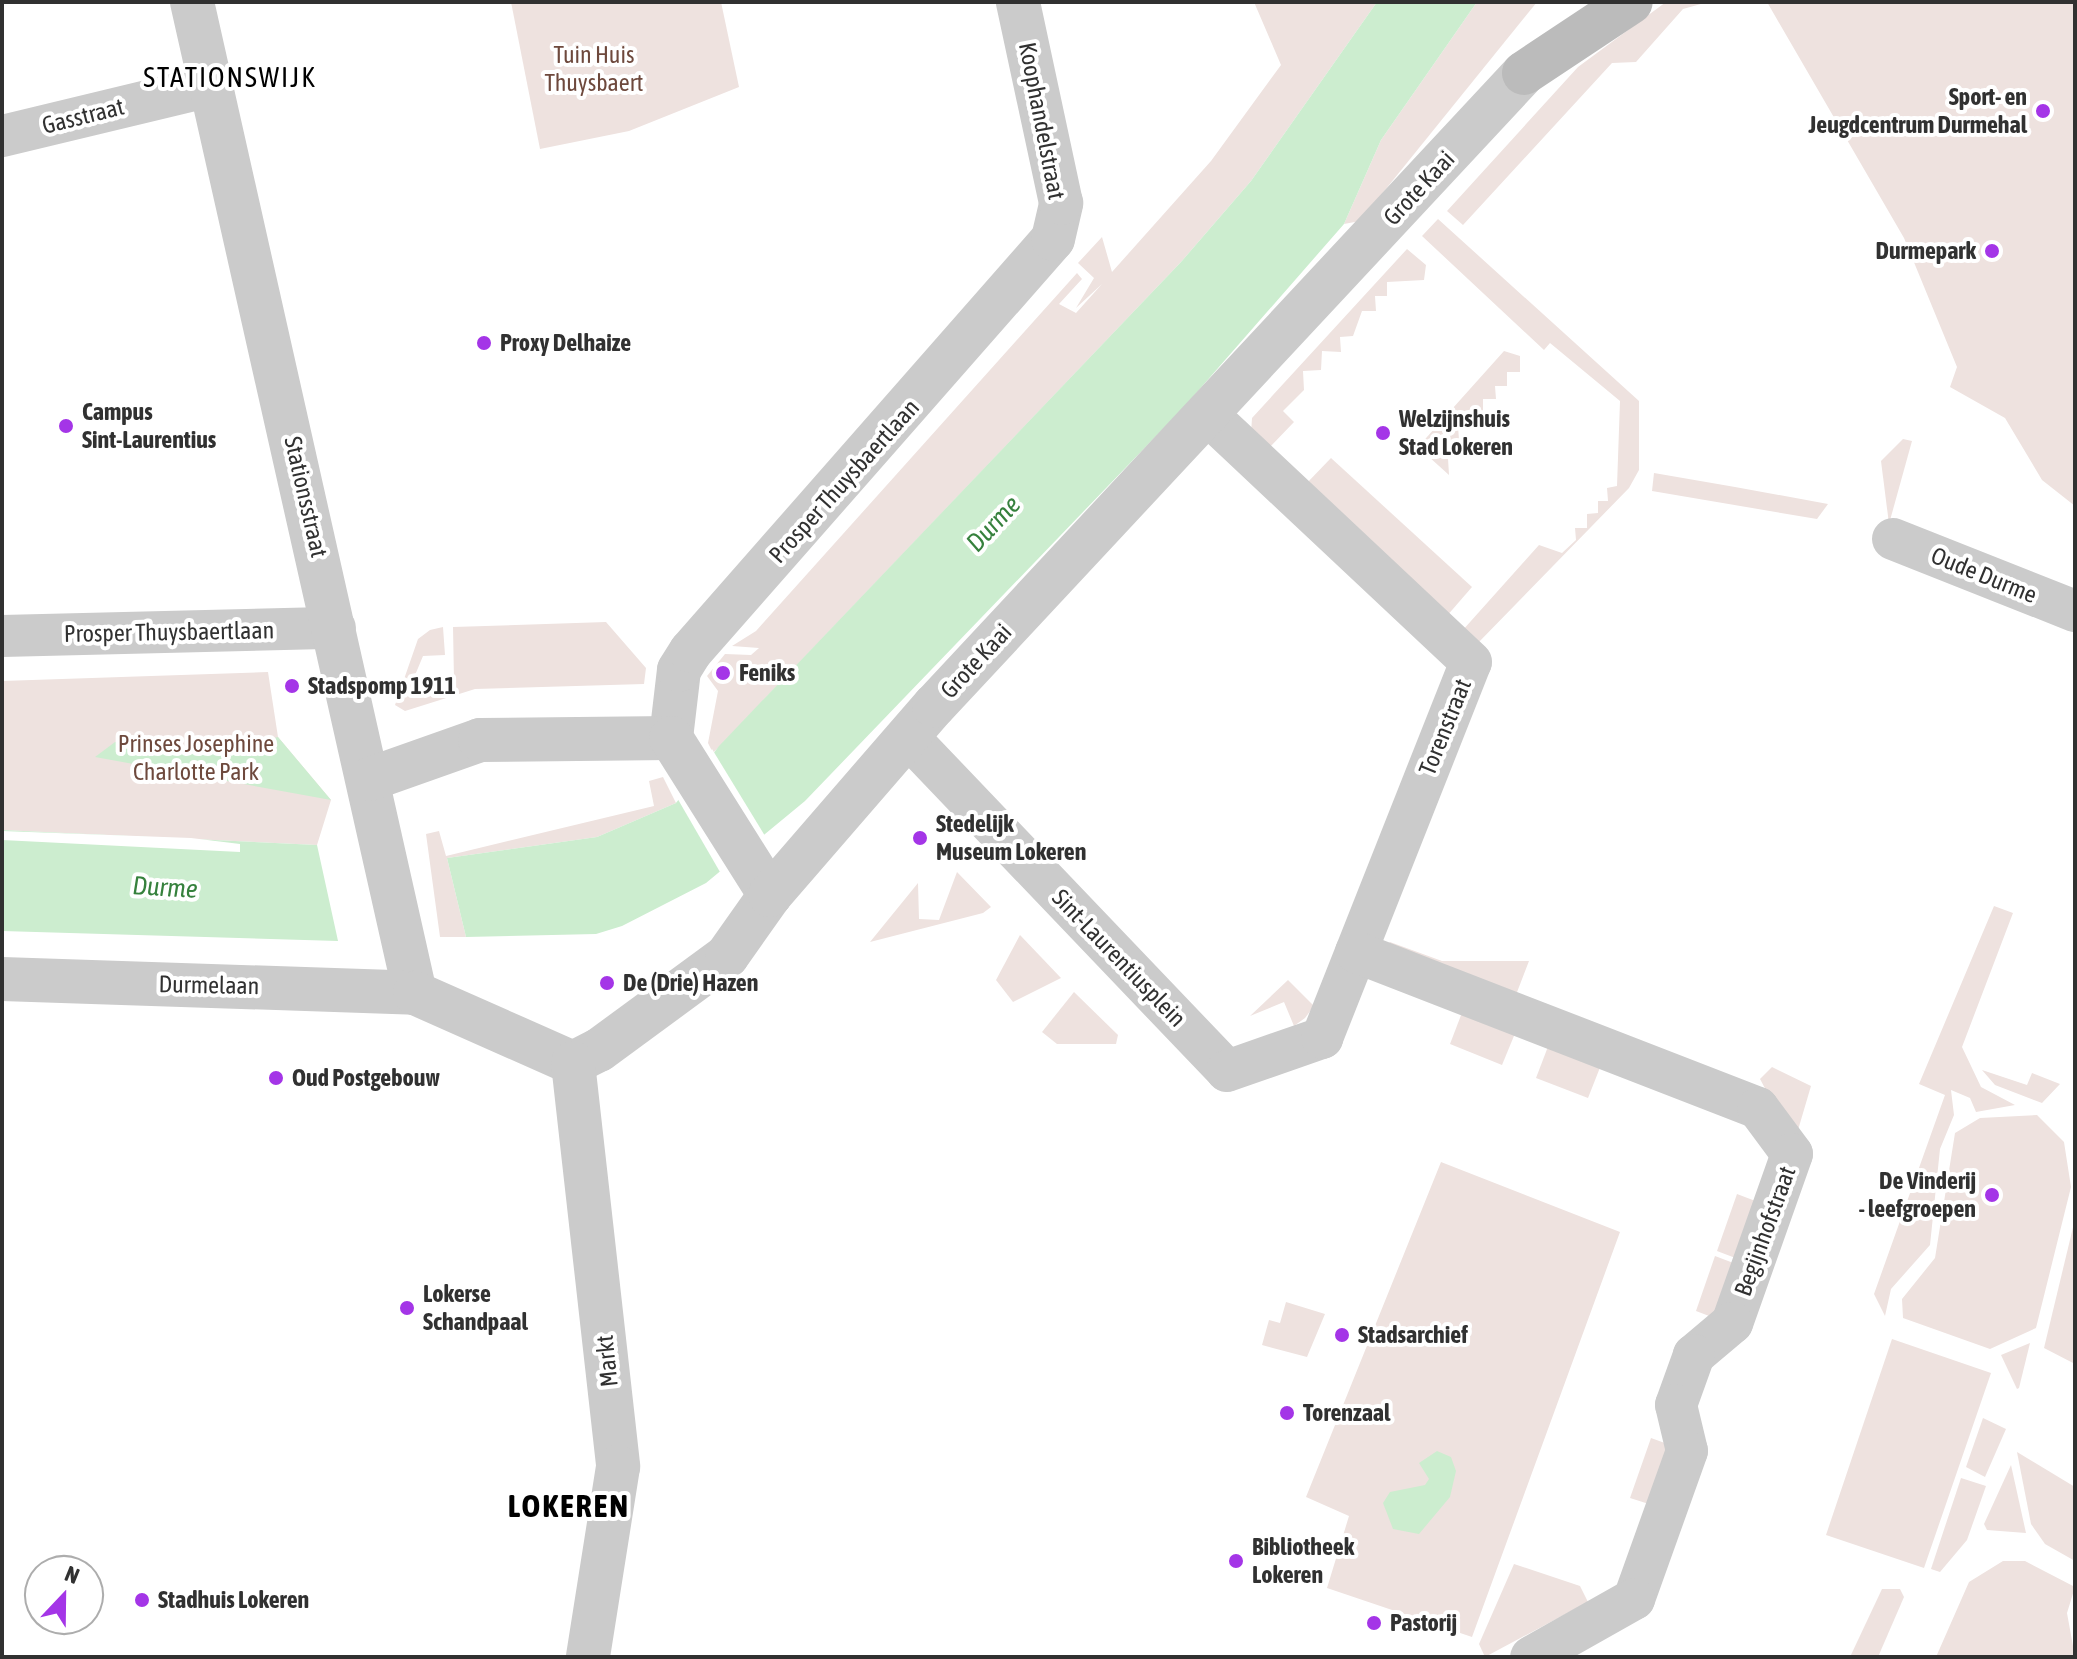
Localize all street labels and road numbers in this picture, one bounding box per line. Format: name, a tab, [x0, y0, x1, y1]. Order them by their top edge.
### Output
street label: Koophandelstraat	[1013, 40, 1071, 202]
street label: Gasstraat	[39, 92, 127, 140]
street label: Grote Kaai	[1377, 145, 1461, 231]
street label: Prosper Thuysbaertlaan	[763, 393, 925, 569]
street label: Stationsstraat	[278, 434, 334, 560]
street label: Oude Durme	[1927, 541, 2041, 609]
street label: Prosper Thuysbaertlaan	[64, 616, 274, 648]
street label: Grote Kaai	[934, 618, 1018, 704]
street label: Torenstraat	[1413, 675, 1477, 779]
street label: Sint-Laurentiusplein	[1046, 883, 1192, 1033]
street label: Durmelaan	[158, 970, 260, 1000]
street label: Begijnhofstraat	[1728, 1162, 1802, 1300]
street label: Markt	[590, 1334, 624, 1388]

